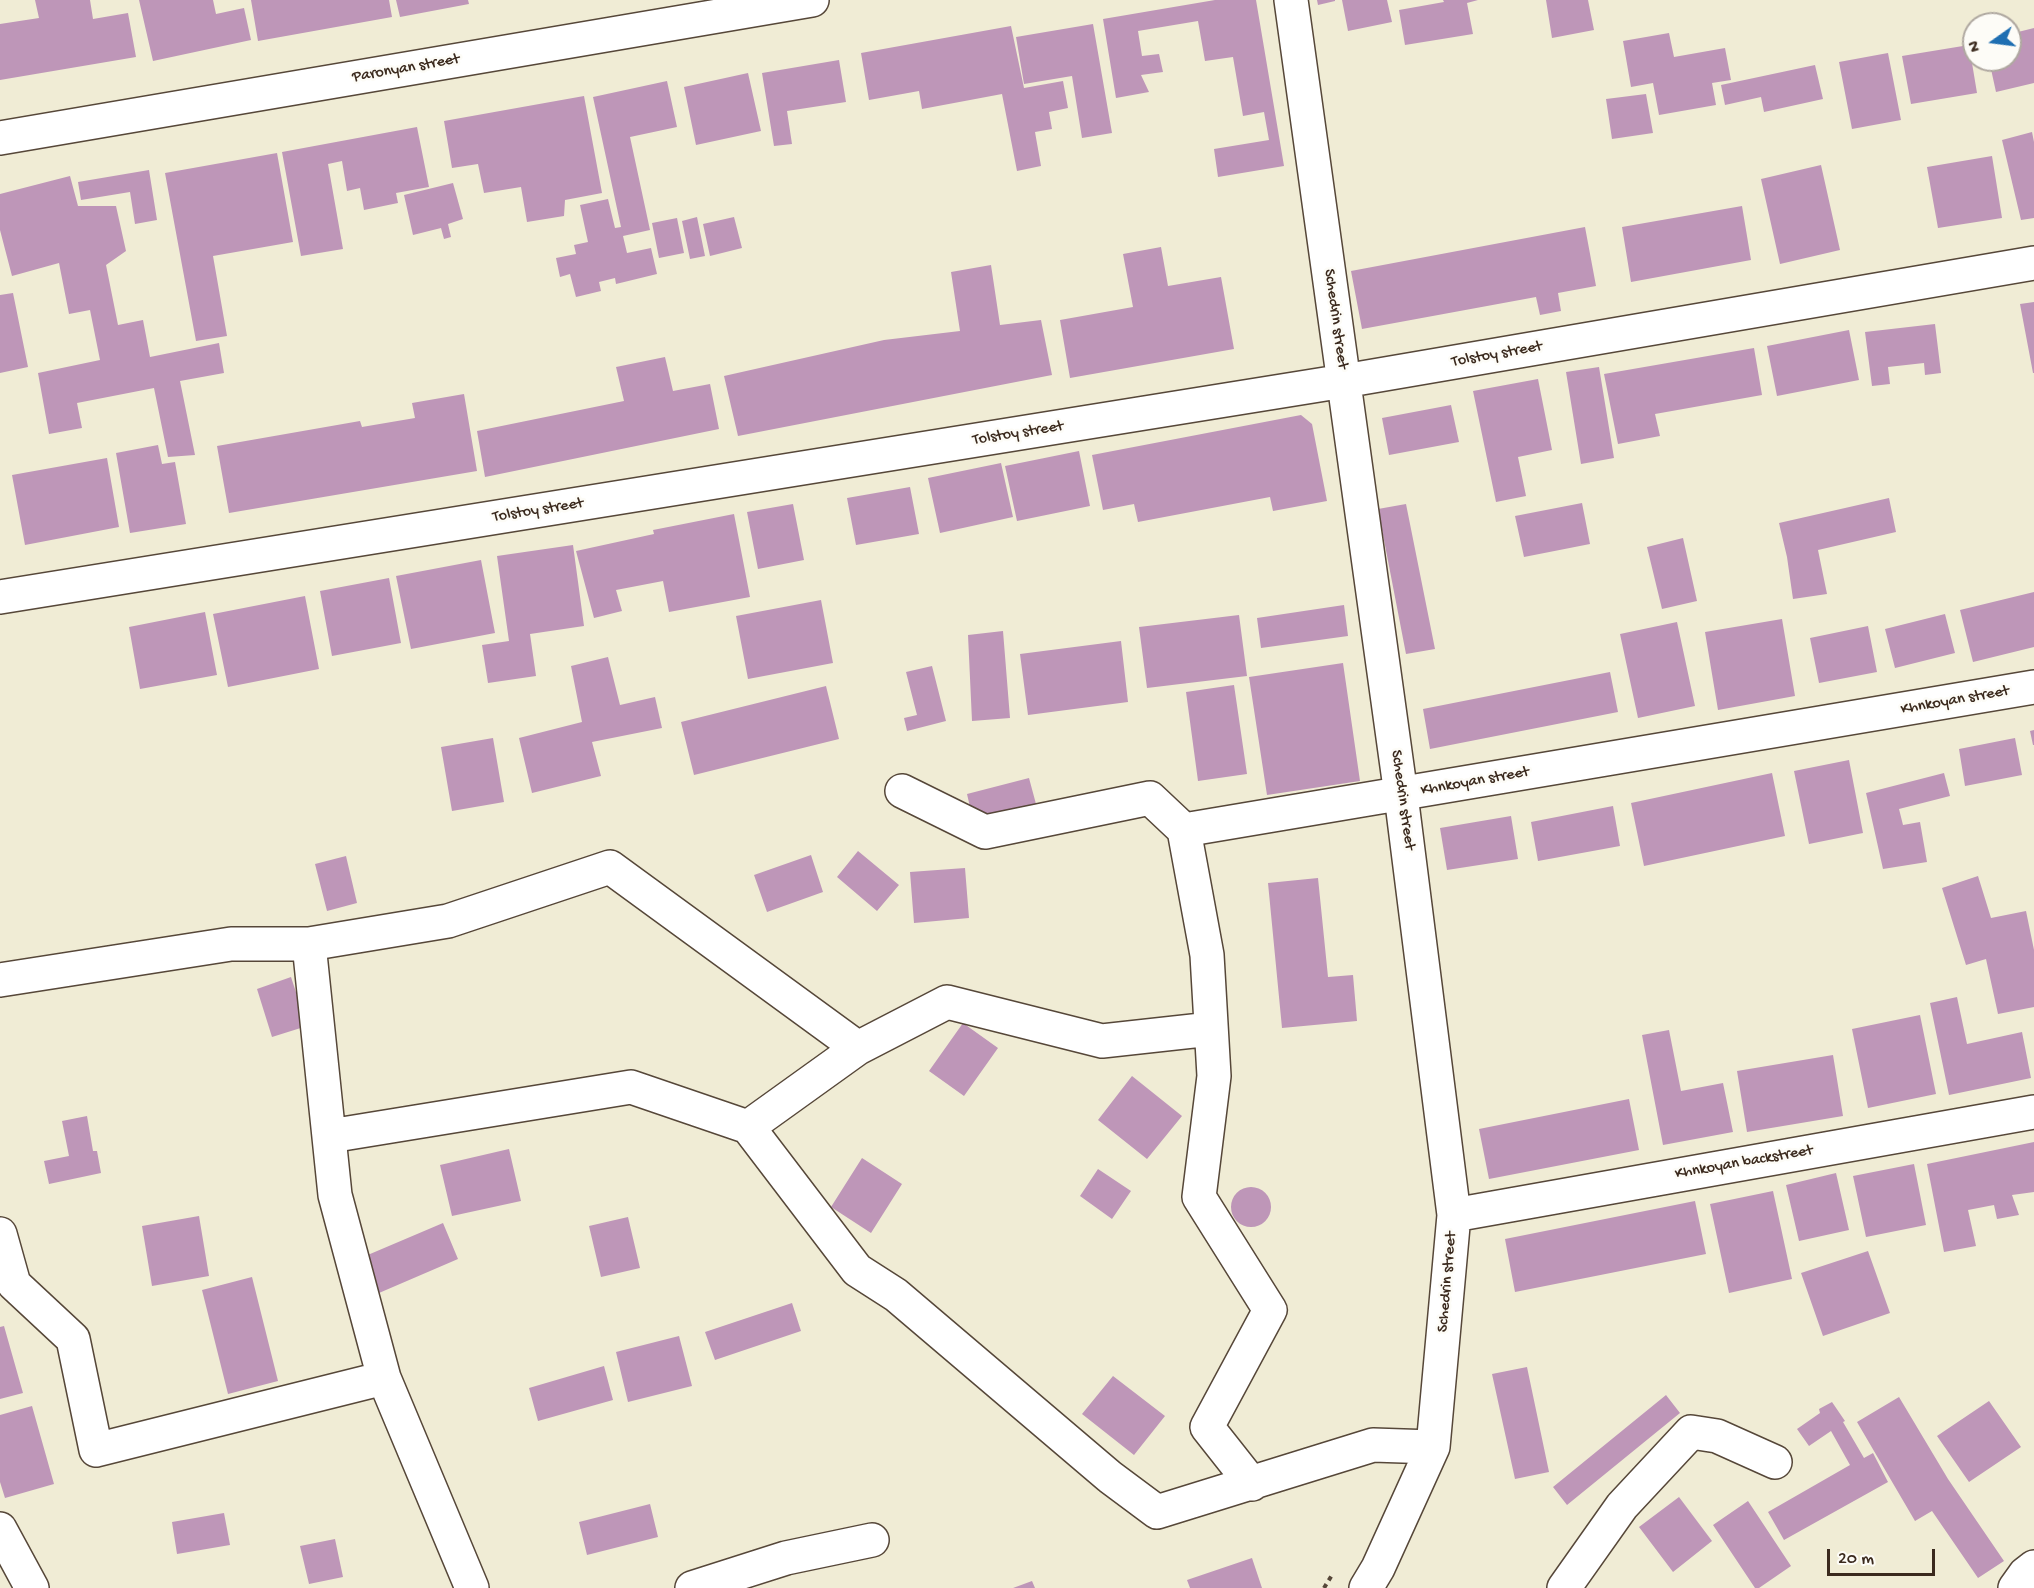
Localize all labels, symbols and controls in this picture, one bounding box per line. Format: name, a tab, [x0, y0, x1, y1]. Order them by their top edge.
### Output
north arrow	[1962, 12, 2022, 72]
text: N	[1966, 39, 1986, 53]
street label: Paronyan street	[351, 50, 461, 88]
street label: Schedrin street	[1318, 268, 1352, 370]
street label: Tolstoy street	[1450, 338, 1544, 372]
street label: Tolstoy street	[971, 417, 1065, 451]
street label: Tolstoy street	[491, 494, 585, 528]
street label: Khnkoyan street	[1899, 682, 2011, 720]
street label: Schedrin street	[1385, 749, 1419, 851]
street label: Khnkoyan street	[1419, 763, 1531, 801]
street label: Khnkoyan backstreet	[1674, 1141, 1814, 1185]
street label: Schedrin street	[1434, 1231, 1462, 1333]
scale bar	[1830, 1537, 1938, 1575]
text: 20 m	[1838, 1549, 1874, 1570]

